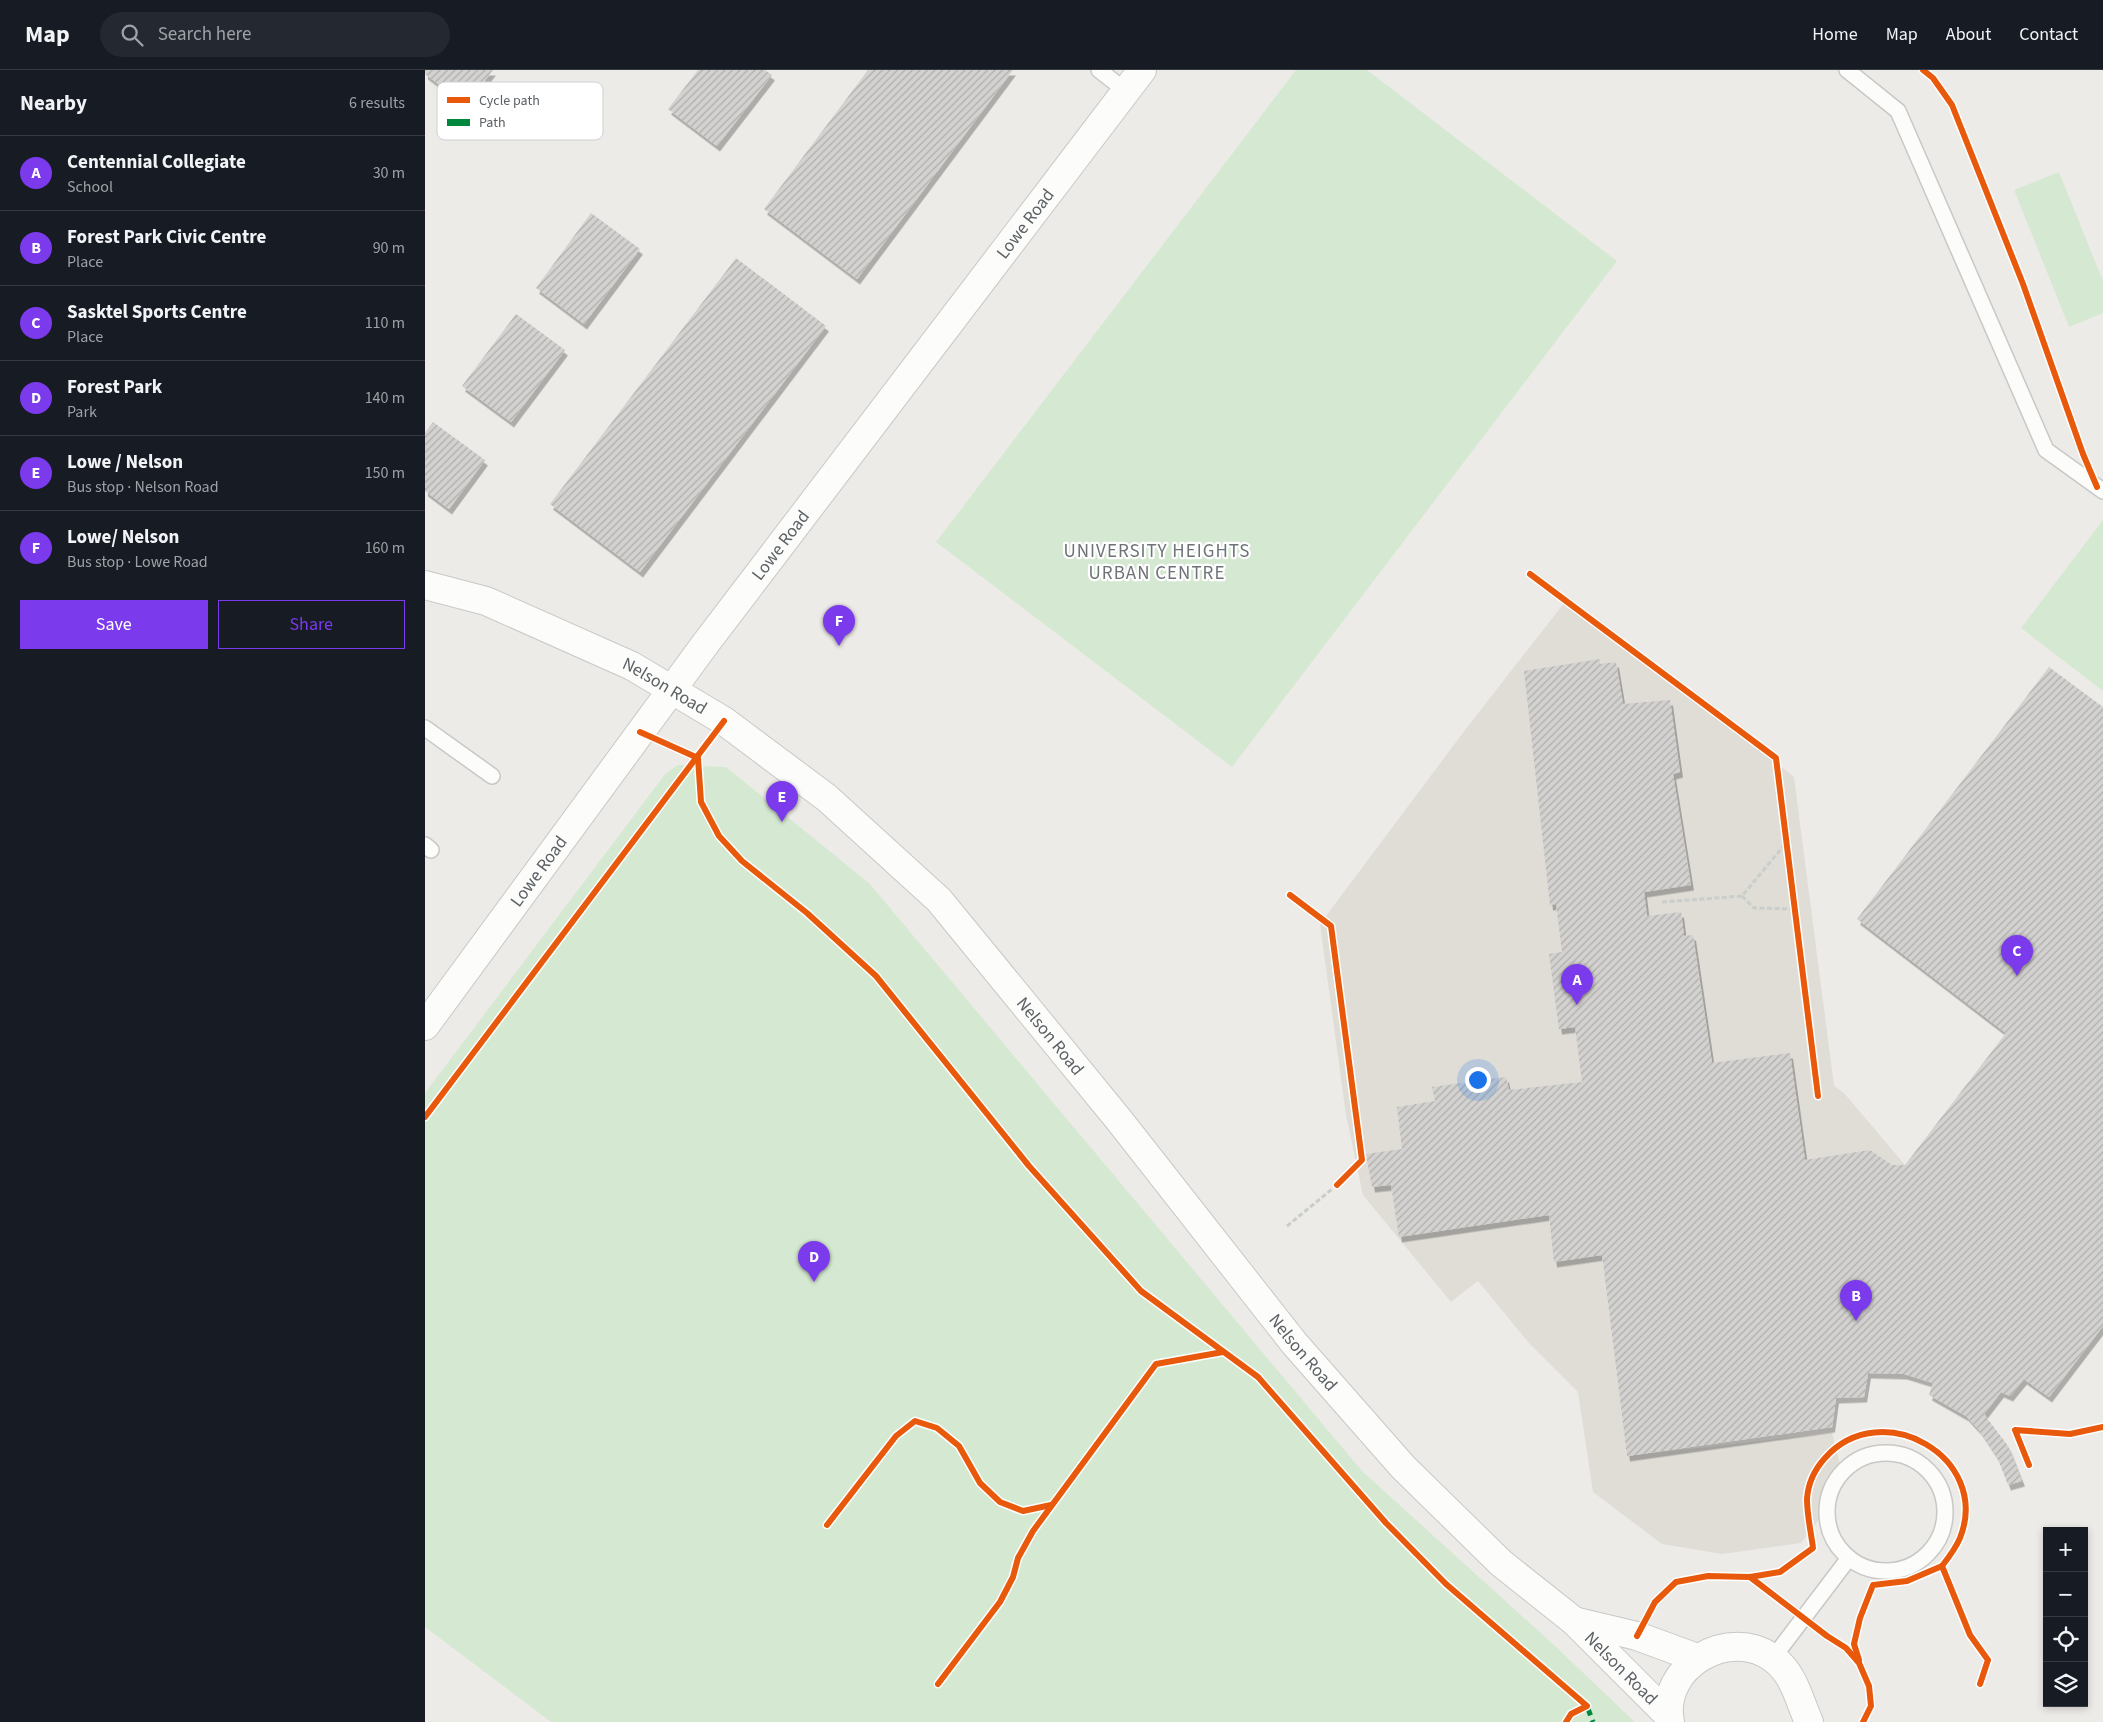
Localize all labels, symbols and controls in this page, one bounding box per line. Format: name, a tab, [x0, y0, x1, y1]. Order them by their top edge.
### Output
search box	[100, 12, 450, 57]
text: Map	[25, 17, 70, 52]
icon: search	[118, 21, 146, 49]
text: Search here	[158, 21, 251, 48]
text: Home	[1812, 22, 1858, 47]
text: Map	[1886, 22, 1918, 47]
text: About	[1946, 22, 1991, 47]
text: Contact	[2019, 22, 2078, 47]
legend	[437, 82, 603, 140]
text: Nearby	[20, 88, 87, 118]
text: Cycle path	[479, 91, 540, 111]
text: 6 results	[349, 92, 405, 114]
text: Path	[479, 113, 506, 133]
text: Centennial Collegiate	[67, 149, 246, 176]
text: A	[31, 162, 41, 184]
text: 30 m	[373, 162, 405, 184]
text: School	[67, 176, 113, 198]
street label: Lowe Road	[990, 183, 1060, 264]
text: Forest Park Civic Centre	[67, 224, 266, 251]
text: B	[31, 237, 41, 259]
text: 90 m	[373, 237, 405, 259]
text: Place	[67, 251, 103, 273]
text: Sasktel Sports Centre	[67, 299, 247, 326]
text: C	[31, 312, 41, 334]
text: 110 m	[365, 312, 405, 334]
text: Place	[67, 326, 103, 348]
text: Forest Park	[67, 374, 162, 401]
text: D	[31, 387, 41, 409]
text: 140 m	[365, 387, 405, 409]
text: Park	[67, 401, 97, 423]
text: Lowe / Nelson	[67, 449, 183, 476]
text: E	[32, 462, 40, 484]
text: 150 m	[365, 462, 405, 484]
text: Bus stop · Nelson Road	[67, 476, 219, 498]
street label: Lowe Road	[746, 505, 815, 585]
text: Lowe/ Nelson	[67, 524, 179, 551]
text: F	[32, 537, 40, 559]
text: 160 m	[365, 537, 405, 559]
district label: UNIVERSITY HEIGHTS URBAN CENTRE	[1064, 538, 1250, 587]
text: Bus stop · Lowe Road	[67, 551, 208, 573]
button: Save	[20, 600, 208, 649]
button: Share	[218, 600, 405, 649]
pin: F	[823, 605, 855, 646]
street label: Nelson Road	[619, 651, 712, 721]
pin: E	[766, 781, 798, 822]
street label: Lowe Road	[504, 831, 573, 912]
pin: C	[2001, 935, 2033, 976]
pin: A	[1561, 964, 1593, 1005]
street label: Nelson Road	[1011, 992, 1090, 1081]
your location	[1465, 1067, 1491, 1093]
pin: D	[798, 1241, 830, 1282]
pin: B	[1840, 1280, 1872, 1321]
street label: Nelson Road	[1263, 1308, 1343, 1397]
map controls	[2043, 1527, 2088, 1707]
button: +	[2043, 1527, 2088, 1572]
button: −	[2043, 1572, 2088, 1617]
button: locate	[2043, 1617, 2088, 1662]
street label: Nelson Road	[1579, 1626, 1663, 1710]
button: layers	[2043, 1662, 2088, 1707]

